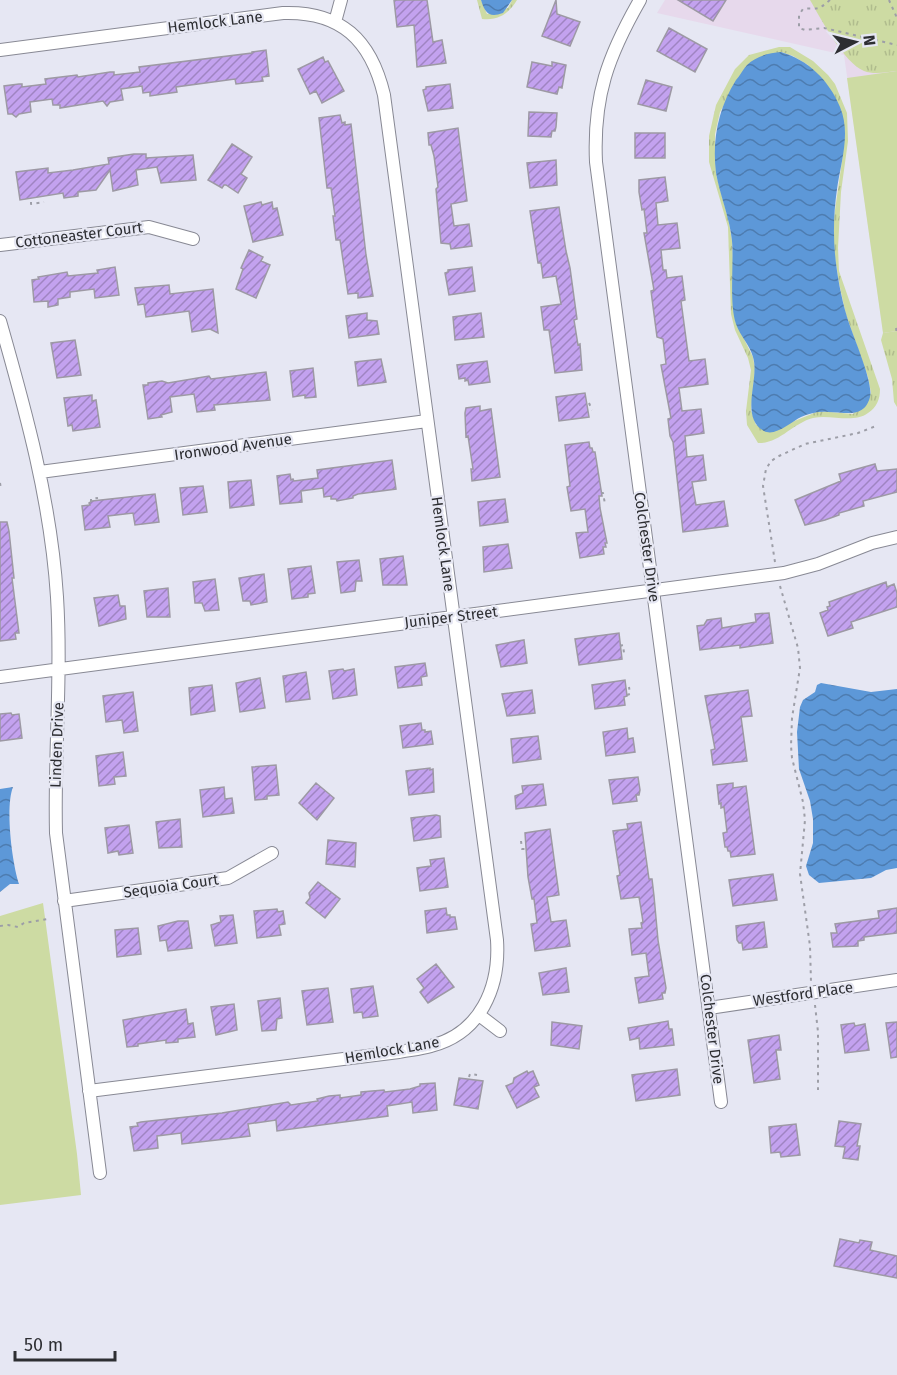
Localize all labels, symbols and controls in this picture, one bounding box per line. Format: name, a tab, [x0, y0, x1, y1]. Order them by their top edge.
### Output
street label: Hemlock Lane	[166, 7, 264, 37]
north arrow	[825, 12, 885, 72]
text: N	[859, 34, 879, 47]
street label: Cottoneaster Court	[14, 218, 144, 252]
street label: Ironwood Avenue	[173, 430, 293, 464]
street label: Colchester Drive	[630, 491, 664, 603]
street label: Hemlock Lane	[427, 495, 459, 593]
street label: Juniper Street	[403, 602, 499, 632]
street label: Linden Drive	[47, 702, 67, 788]
street label: Sequoia Court	[122, 870, 220, 902]
street label: Colchester Drive	[696, 973, 728, 1085]
street label: Westford Place	[752, 978, 854, 1010]
street label: Hemlock Lane	[343, 1033, 441, 1067]
scale bar	[15, 1324, 116, 1362]
text: 50 m	[24, 1334, 63, 1356]

